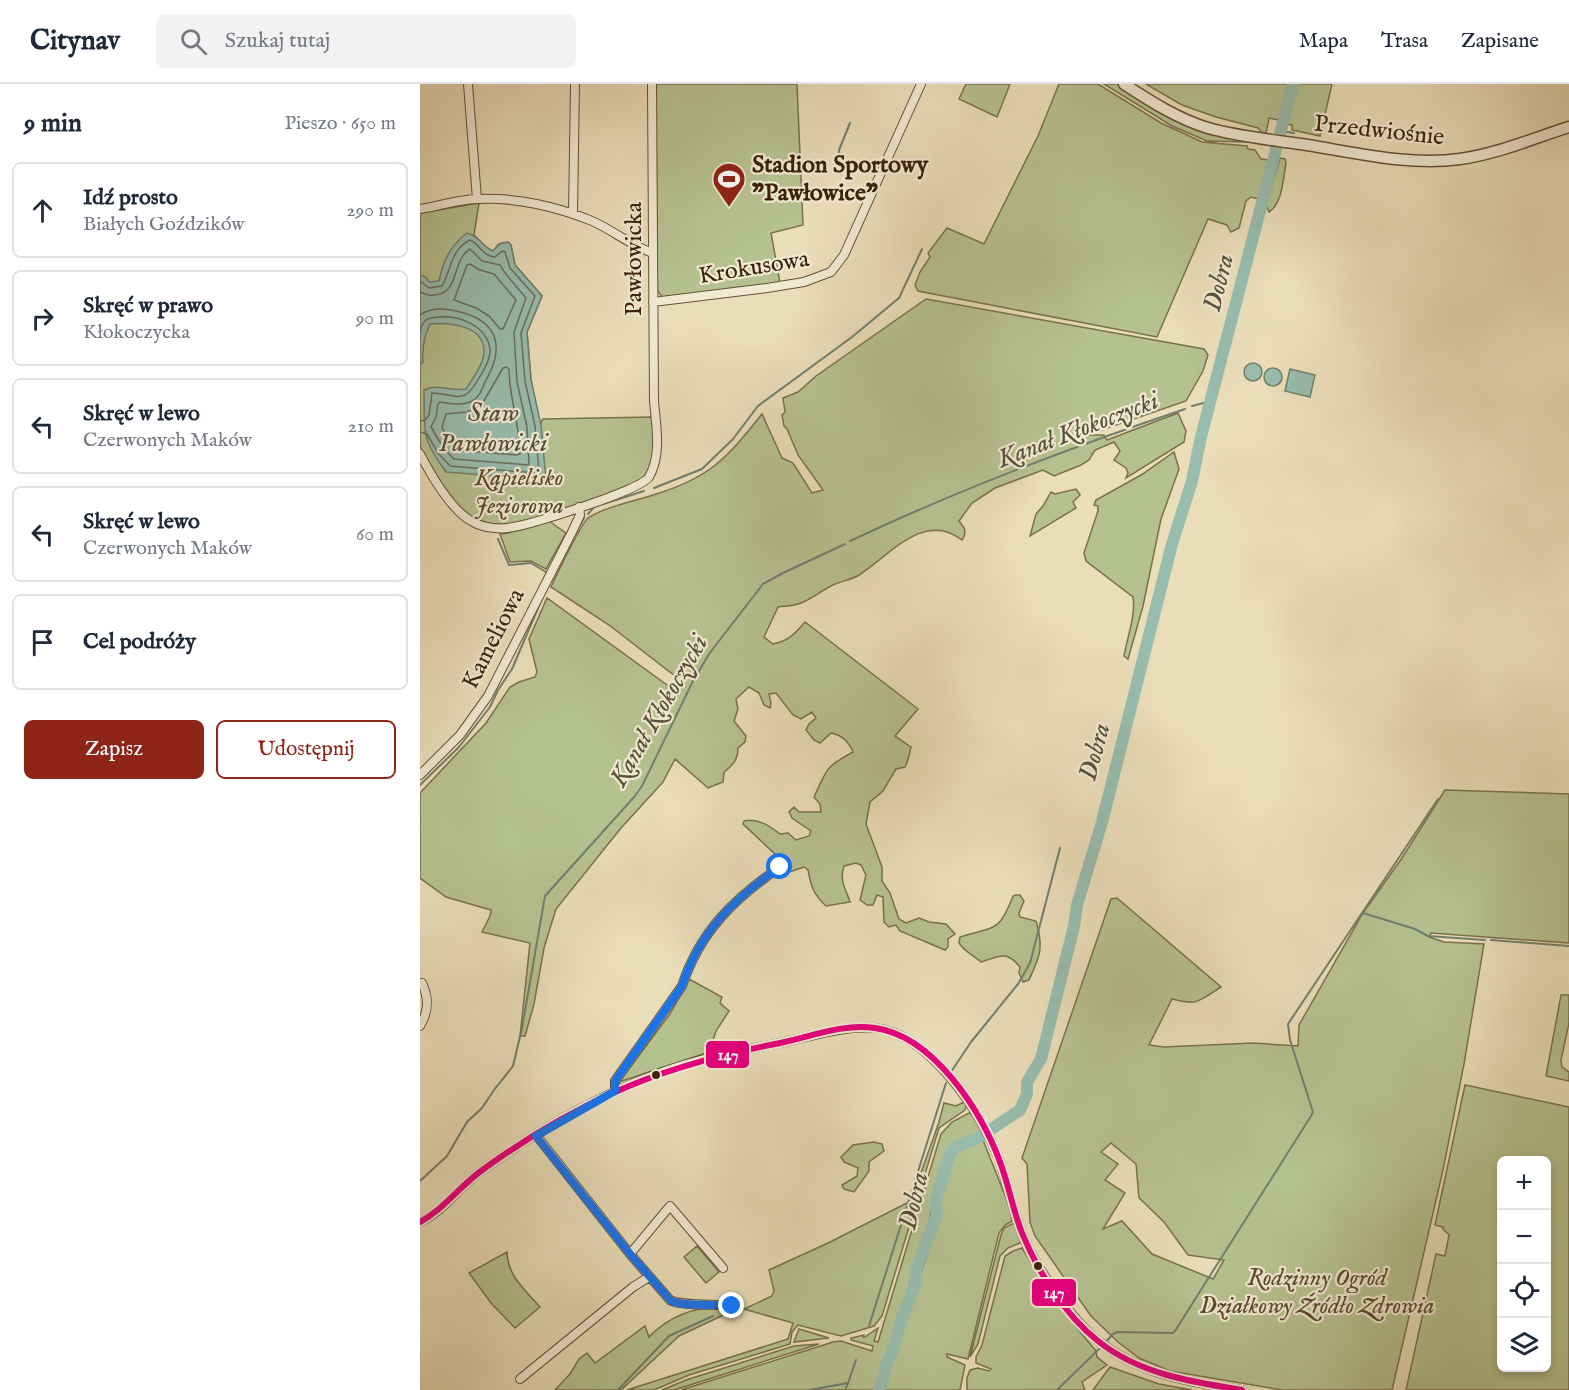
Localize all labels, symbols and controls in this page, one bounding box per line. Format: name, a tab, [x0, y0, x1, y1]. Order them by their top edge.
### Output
search box	[156, 14, 576, 68]
text: Citynav	[30, 24, 120, 59]
icon: search	[177, 25, 210, 58]
text: Szukaj tutaj	[225, 27, 330, 55]
text: Mapa	[1299, 28, 1348, 55]
text: Trasa	[1381, 28, 1428, 55]
text: Zapisane	[1461, 28, 1539, 55]
text: 9 min	[24, 107, 82, 140]
street label: Przedwiośnie	[1312, 109, 1446, 153]
text: Pieszo · 650 m	[285, 111, 396, 136]
place label: Stadion Sportowy "Pawłowice"	[752, 150, 929, 209]
sports icon: Stadion Sportowy "Pawłowice"	[711, 161, 747, 208]
text: Idź prosto	[83, 184, 178, 212]
icon: ahead	[26, 194, 59, 227]
text: 290 m	[346, 198, 394, 223]
street label: Pawłowicka	[619, 201, 650, 316]
text: Białych Goździków	[83, 212, 244, 237]
street label: Krokusowa	[696, 244, 812, 292]
water label: Dobra	[1196, 251, 1242, 315]
text: Skręć w prawo	[83, 292, 213, 320]
icon: right	[26, 302, 59, 335]
text: 90 m	[356, 306, 394, 331]
text: Kłokoczycka	[83, 320, 190, 345]
water label: Kanał Kłokoczycki	[992, 384, 1165, 476]
water label: Staw Pawłowicki	[438, 397, 549, 460]
text: Skręć w lewo	[83, 400, 200, 428]
icon: left	[26, 410, 59, 443]
text: 210 m	[348, 414, 394, 439]
text: Czerwonych Maków	[83, 428, 252, 453]
park label: Kąpielisko Jeziorowa	[474, 463, 564, 522]
text: Skręć w lewo	[83, 508, 200, 536]
icon: left	[26, 518, 59, 551]
text: 60 m	[356, 522, 394, 547]
text: Czerwonych Maków	[83, 536, 252, 561]
street label: Kameliowa	[455, 583, 533, 695]
icon: arrive	[26, 626, 59, 659]
text: Cel podróży	[83, 628, 196, 656]
water label: Kanał Kłokoczycki	[602, 628, 717, 794]
button: Zapisz	[24, 720, 204, 779]
button: Udostępnij	[216, 720, 396, 779]
water label: Dobra	[1072, 720, 1118, 784]
route start	[766, 853, 792, 879]
line badge: 147	[705, 1040, 750, 1069]
text: 147	[718, 1046, 738, 1066]
unlabelled marker	[650, 1069, 662, 1081]
map controls	[1497, 1156, 1551, 1372]
button: +	[1497, 1156, 1551, 1210]
water label: Dobra	[891, 1169, 937, 1233]
button: −	[1497, 1210, 1551, 1264]
unlabelled marker	[1032, 1260, 1044, 1272]
park label: Rodzinny Ogród Działkowy Źródło Zdrowia	[1199, 1263, 1435, 1322]
button: locate	[1497, 1264, 1551, 1318]
line badge: 147	[1031, 1278, 1077, 1307]
text: 147	[1044, 1284, 1064, 1304]
route end	[718, 1292, 744, 1318]
button: layers	[1497, 1318, 1551, 1372]

